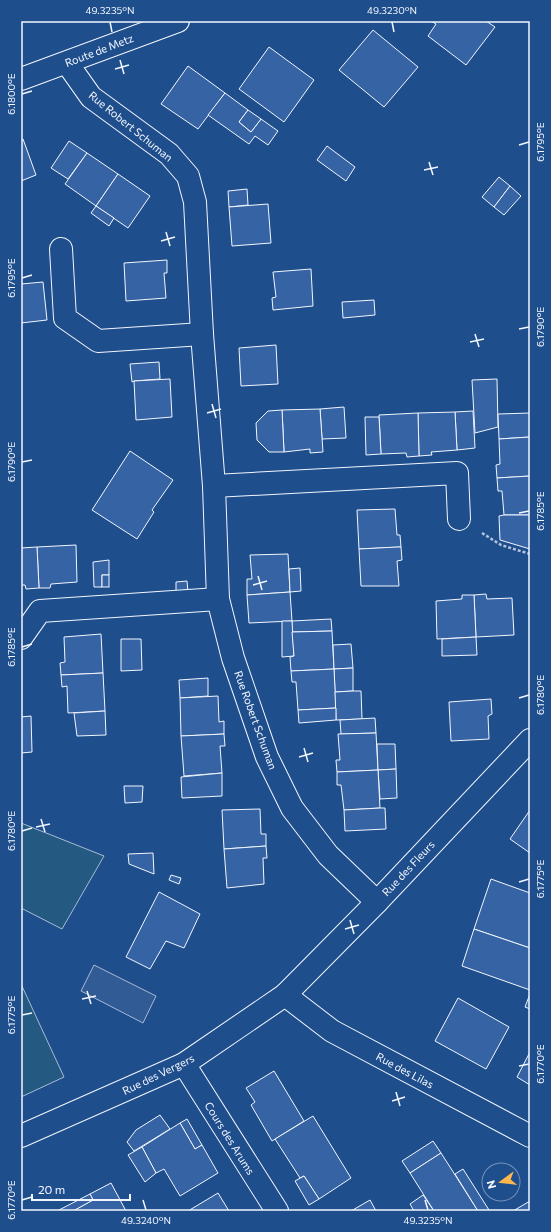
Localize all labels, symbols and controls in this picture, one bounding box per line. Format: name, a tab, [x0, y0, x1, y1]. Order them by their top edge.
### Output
text: 49.3235°N	[85, 4, 135, 16]
text: 49.3230°N	[367, 4, 417, 16]
street label: Route de Metz	[63, 31, 136, 69]
text: 6.1800°E	[5, 73, 17, 115]
street label: Rue Robert Schuman	[86, 88, 176, 164]
text: 6.1795°E	[534, 122, 546, 162]
text: 6.1795°E	[5, 258, 17, 298]
text: 6.1790°E	[534, 307, 546, 347]
text: 6.1790°E	[5, 442, 17, 482]
text: 6.1785°E	[534, 491, 546, 531]
text: 6.1785°E	[5, 627, 17, 667]
street label: Rue Robert Schuman	[232, 669, 280, 771]
text: 6.1780°E	[534, 675, 546, 715]
text: 6.1780°E	[5, 811, 17, 851]
street label: Rue des Fleurs	[379, 838, 437, 898]
text: 6.1775°E	[534, 860, 546, 898]
text: 6.1775°E	[5, 996, 17, 1034]
text: 6.1770°E	[534, 1044, 546, 1084]
street label: Rue des Lilas	[374, 1049, 436, 1091]
street label: Rue des Vergers	[120, 1051, 196, 1097]
street label: Cours des Arums	[202, 1099, 258, 1177]
north arrow	[481, 1162, 521, 1202]
scale bar	[32, 1176, 130, 1202]
text: N	[484, 1179, 498, 1190]
text: 6.1770°E	[5, 1180, 17, 1220]
text: 20 m	[38, 1182, 65, 1196]
text: 49.3240°N	[121, 1214, 171, 1226]
text: 49.3235°N	[403, 1214, 453, 1226]

